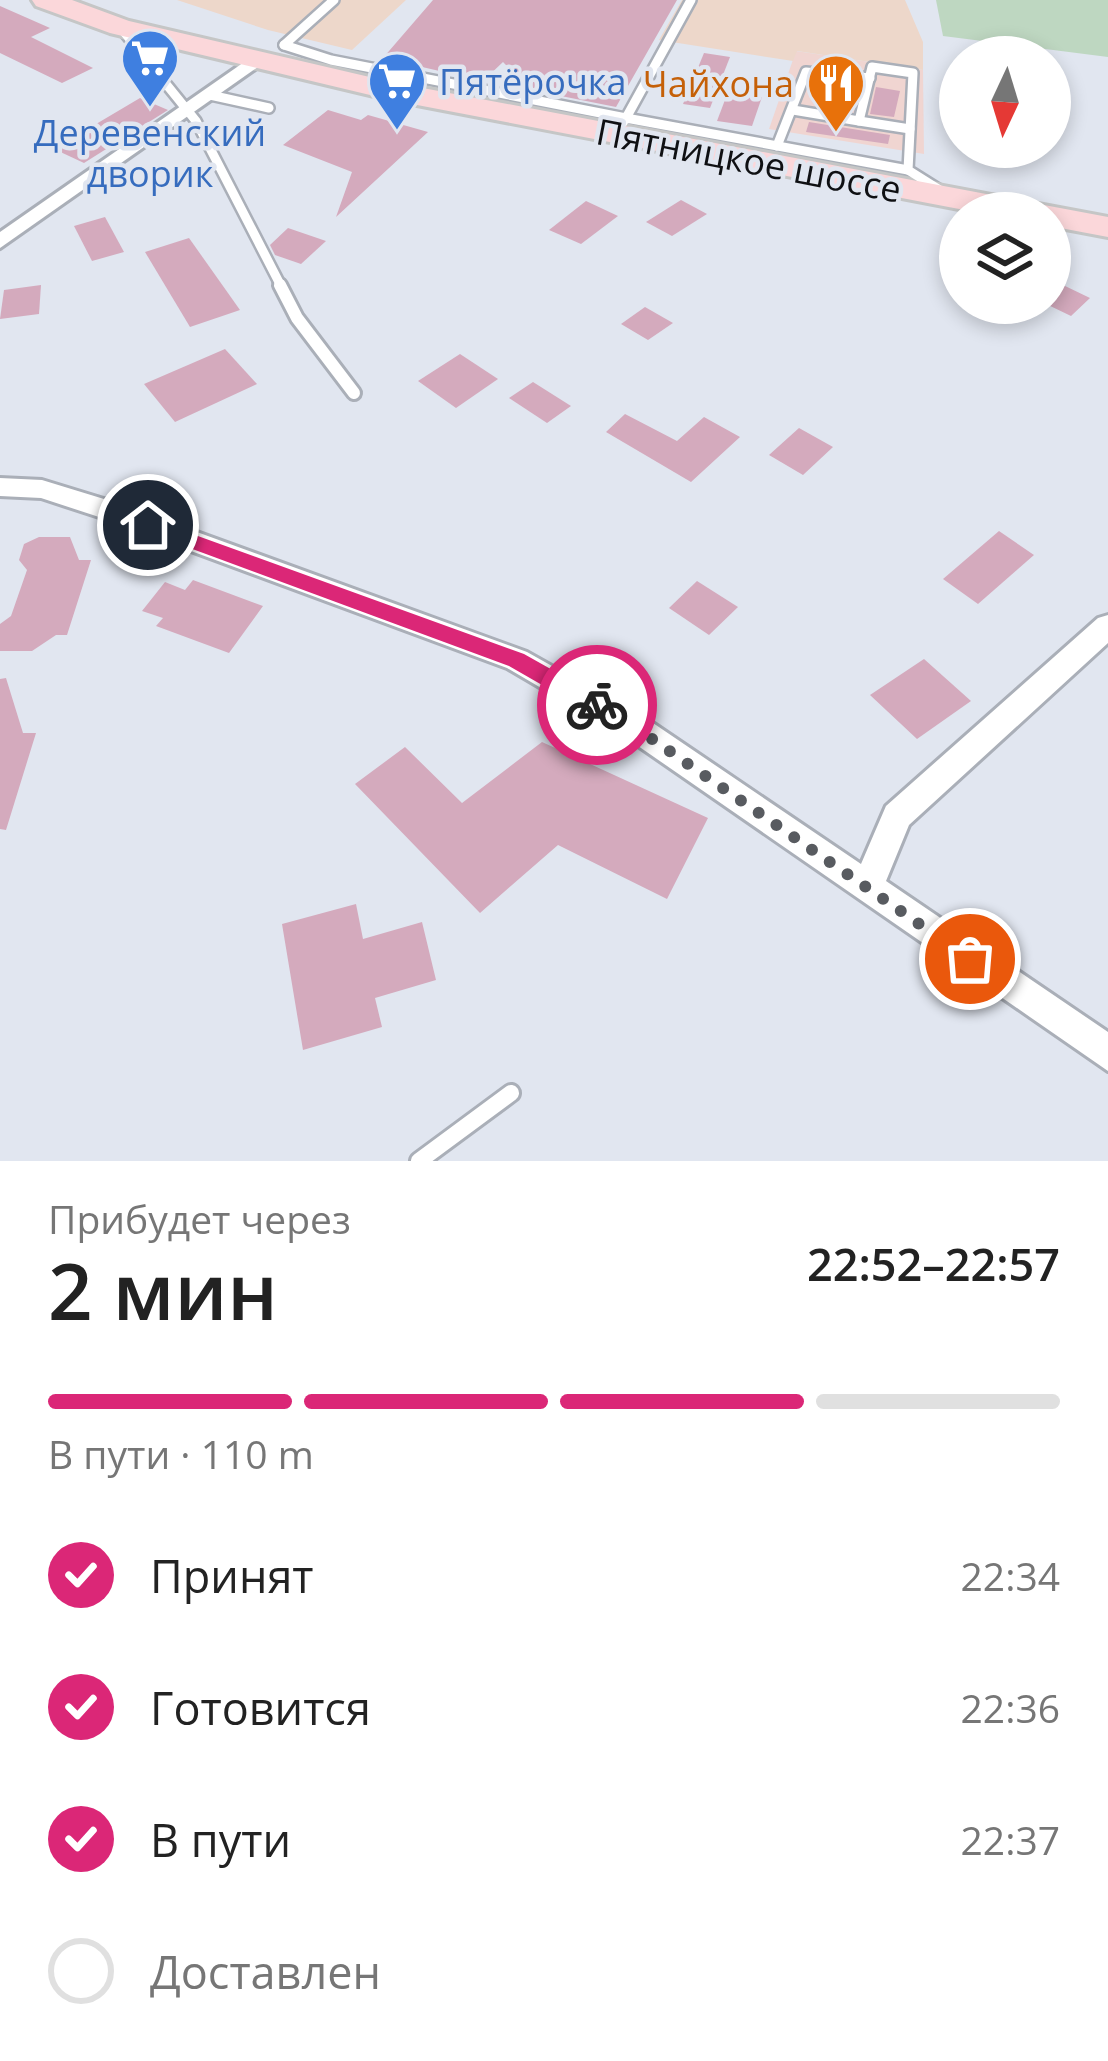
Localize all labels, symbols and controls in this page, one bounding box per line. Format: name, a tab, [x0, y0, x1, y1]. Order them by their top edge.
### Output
supermarket icon: Деревенский дворик	[119, 27, 181, 109]
north arrow	[939, 36, 1071, 168]
map controls	[939, 36, 1071, 324]
supermarket icon: Пятёрочка	[366, 50, 428, 132]
restaurant icon: Чайхона	[805, 52, 867, 134]
place label: Пятёрочка	[439, 57, 626, 106]
place label: Чайхона	[643, 59, 794, 108]
street label: Пятницкое шоссе	[592, 106, 906, 214]
place label: Деревенский дворик	[34, 108, 266, 198]
button: layers	[939, 192, 1071, 324]
pin	[97, 474, 199, 576]
icon: home	[115, 492, 181, 558]
courier	[537, 645, 657, 765]
icon: bike	[564, 672, 630, 738]
pin	[919, 908, 1021, 1010]
icon: bag	[937, 926, 1003, 992]
text: Прибудет через	[48, 1192, 351, 1245]
text: 22:52–22:57	[807, 1233, 1060, 1294]
text: 2 мин	[48, 1237, 278, 1343]
text: В пути · 110 m	[48, 1427, 314, 1480]
icon: check	[48, 1542, 114, 1608]
text: Принят	[150, 1545, 313, 1606]
text: 22:34	[961, 1549, 1060, 1602]
icon: check	[48, 1674, 114, 1740]
text: Готовится	[150, 1677, 371, 1738]
text: 22:36	[961, 1681, 1060, 1734]
icon: check	[48, 1806, 114, 1872]
text: В пути	[150, 1809, 291, 1870]
text: 22:37	[961, 1813, 1060, 1866]
text: Доставлен	[150, 1941, 381, 2002]

